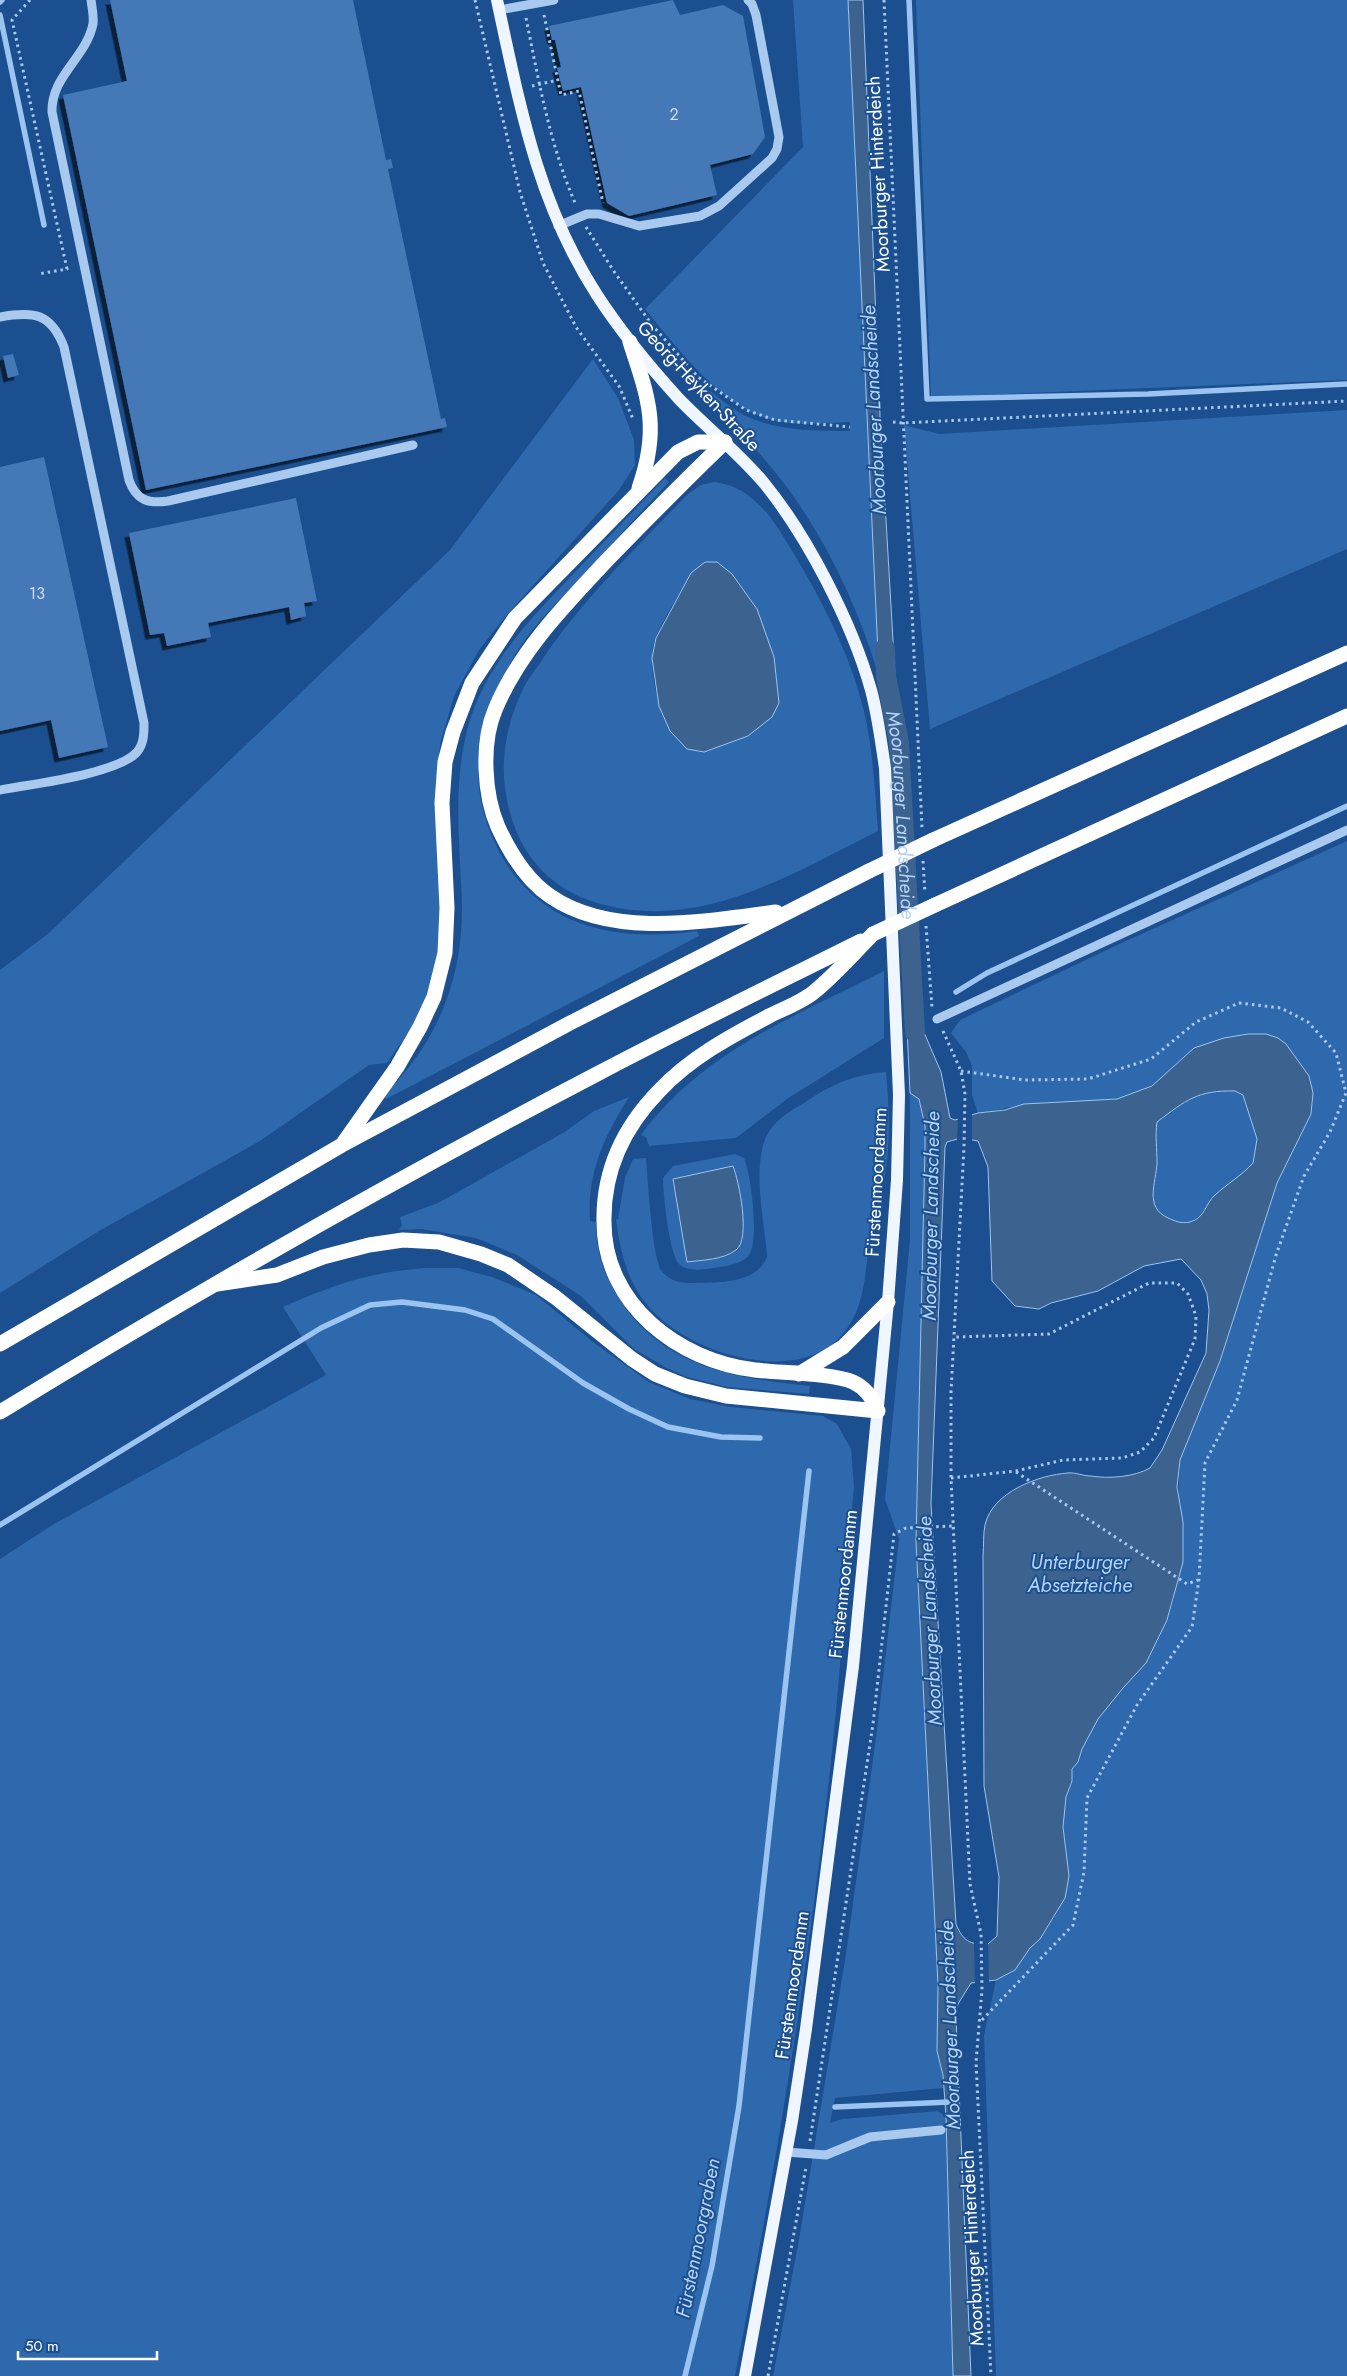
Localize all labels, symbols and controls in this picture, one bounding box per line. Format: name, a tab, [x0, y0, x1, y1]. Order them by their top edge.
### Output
street label: Moorburger Hinterdeich	[859, 75, 897, 273]
house number: 2	[669, 103, 679, 126]
water label: Moorburger Landscheide	[854, 305, 894, 515]
street label: Georg-Heyken-Straße	[631, 314, 767, 458]
house number: 13	[29, 582, 45, 605]
water label: Moorburger Landscheide	[878, 708, 923, 920]
street label: Fürstenmoordamm	[859, 1107, 893, 1257]
water label: Moorburger Landscheide	[915, 1111, 947, 1321]
street label: Fürstenmoordamm	[822, 1508, 864, 1660]
water label: Moorburger Landscheide	[910, 1516, 950, 1726]
water label: Unterburger Absetzteiche	[1027, 1548, 1132, 1600]
street label: Fürstenmoordamm	[768, 1909, 816, 2061]
water label: Moorburger Landscheide	[932, 1920, 968, 2130]
street label: Moorburger Hinterdeich	[953, 2149, 991, 2347]
water label: Fürstenmoorgraben	[668, 2156, 728, 2320]
scale bar	[18, 2328, 156, 2360]
text: 50 m	[25, 2335, 59, 2357]

